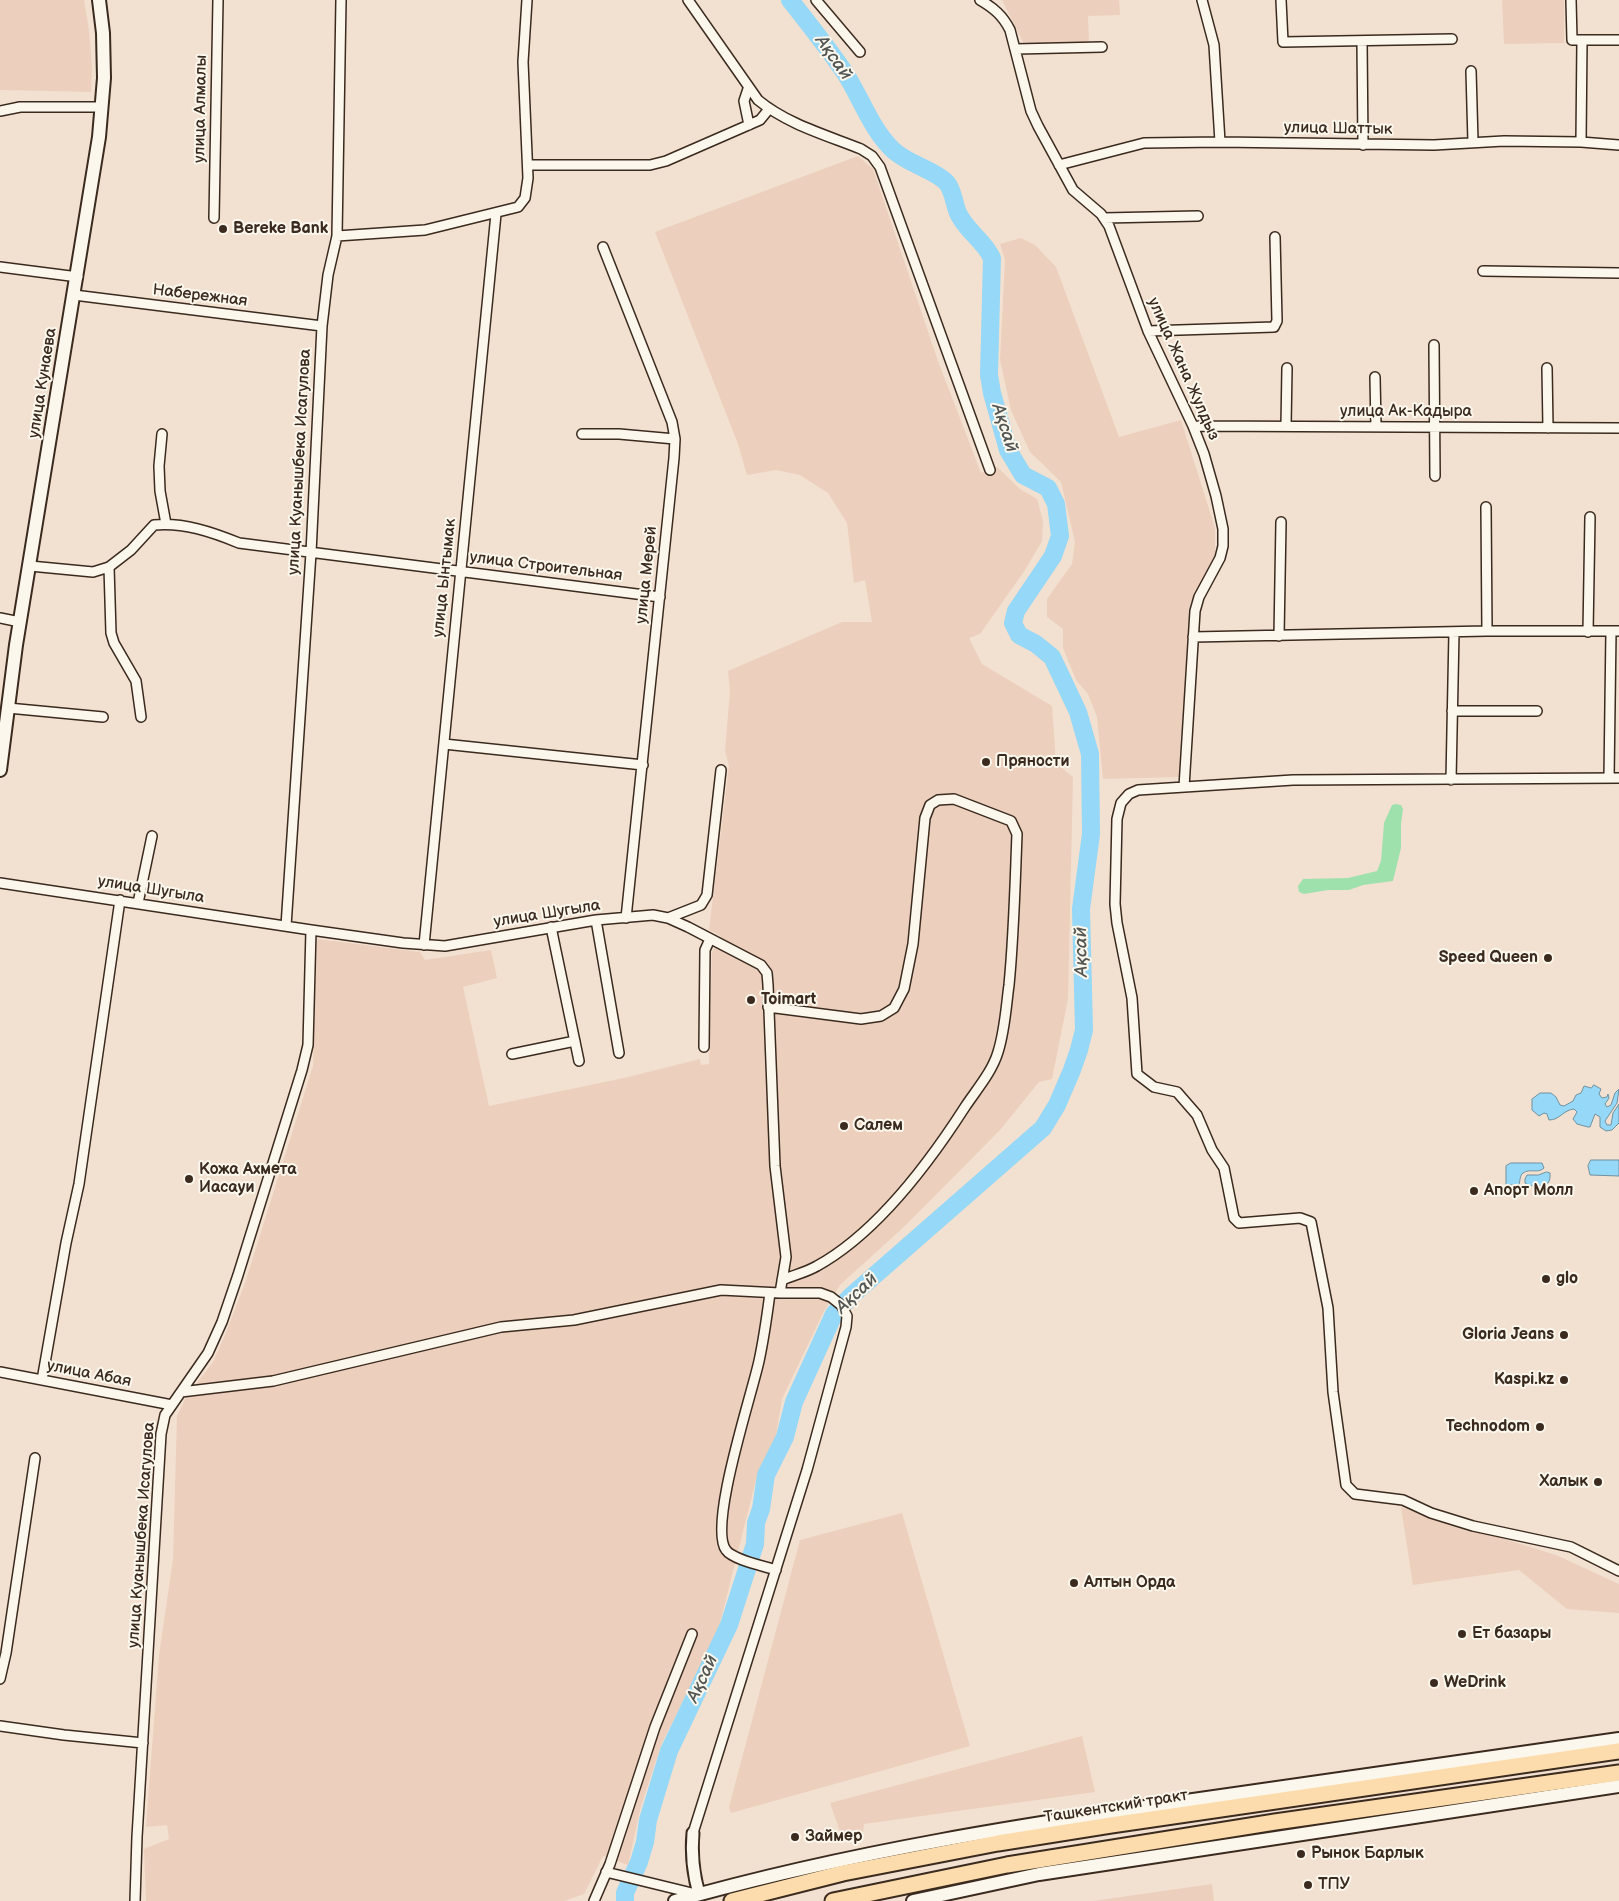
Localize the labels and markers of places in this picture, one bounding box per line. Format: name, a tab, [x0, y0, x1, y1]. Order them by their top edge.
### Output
place label: Bereke Bank	[233, 219, 328, 239]
marker: Bereke Bank	[217, 223, 229, 235]
place label: Пряности	[996, 752, 1069, 772]
marker: Пряности	[980, 756, 992, 768]
place label: Speed Queen	[1439, 948, 1538, 968]
marker: Speed Queen	[1542, 952, 1554, 964]
place label: Toimart	[761, 990, 816, 1010]
marker: Toimart	[745, 994, 757, 1006]
place label: Салем	[854, 1116, 903, 1136]
marker: Салем	[838, 1120, 850, 1132]
place label: Кожа Ахмета Иасауи	[199, 1160, 296, 1198]
marker: Кожа Ахмета Иасауи	[183, 1173, 195, 1185]
place label: Апорт Молл	[1484, 1181, 1573, 1201]
marker: Апорт Молл	[1468, 1185, 1480, 1197]
place label: glo	[1556, 1269, 1578, 1289]
marker: glo	[1540, 1273, 1552, 1285]
place label: Gloria Jeans	[1462, 1325, 1554, 1345]
marker: Gloria Jeans	[1558, 1329, 1570, 1341]
place label: Kaspi.kz	[1494, 1370, 1554, 1390]
marker: Kaspi.kz	[1558, 1374, 1570, 1386]
place label: Technodom	[1446, 1417, 1530, 1437]
marker: Technodom	[1534, 1421, 1546, 1433]
place label: Халык	[1540, 1472, 1588, 1492]
marker: Халык	[1592, 1476, 1604, 1488]
place label: Алтын Орда	[1084, 1573, 1175, 1593]
marker: Алтын Орда	[1068, 1577, 1080, 1589]
place label: Ет базары	[1472, 1624, 1551, 1644]
marker: Ет базары	[1456, 1628, 1468, 1640]
place label: WeDrink	[1444, 1673, 1506, 1693]
marker: WeDrink	[1428, 1677, 1440, 1689]
place label: Займер	[805, 1827, 862, 1847]
marker: Займер	[789, 1831, 801, 1843]
place label: Рынок Барлык	[1311, 1844, 1424, 1864]
marker: Рынок Барлык	[1295, 1848, 1307, 1860]
place label: ТПУ	[1318, 1875, 1350, 1895]
marker: ТПУ	[1302, 1879, 1314, 1891]

